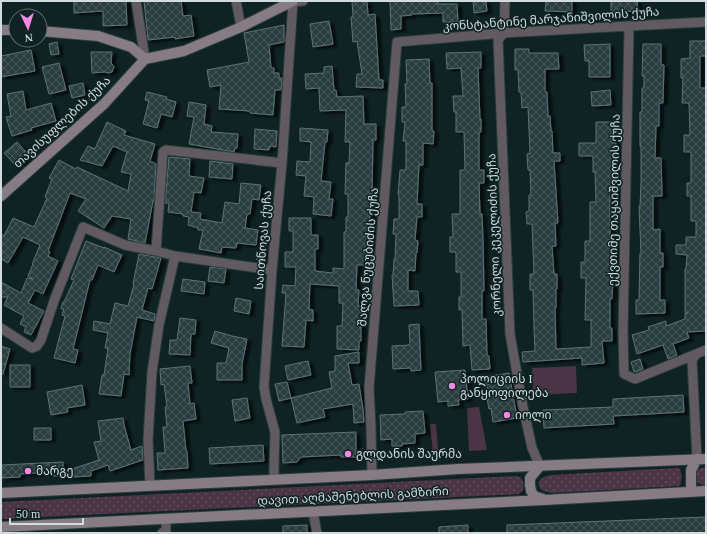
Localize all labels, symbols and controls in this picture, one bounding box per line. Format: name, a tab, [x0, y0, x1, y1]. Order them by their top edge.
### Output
street label: კონსტანტინე მარჯანიშვილის ქუჩა	[442, 4, 660, 35]
north arrow	[8, 8, 48, 48]
text: N	[24, 32, 33, 44]
street label: თავისუფლების ქუჩა	[11, 73, 114, 171]
street label: ექვთიმე თაყაიშვილის ქუჩა	[605, 114, 624, 286]
street label: კორნელი კეკელიძის ქუჩა	[484, 153, 505, 317]
street label: შალვა ნუცუბიძის ქუჩა	[355, 187, 382, 327]
street label: საითნოვას ქუჩა	[252, 190, 274, 290]
place label: პოლიციის I განყოფილება	[460, 372, 549, 401]
marker: პოლიციის I განყოფილება	[447, 381, 457, 391]
place label: იოლი	[515, 408, 552, 423]
marker: იოლი	[502, 410, 512, 420]
place label: გლდანის შაურმა	[356, 447, 462, 462]
marker: გლდანის შაურმა	[343, 449, 353, 459]
place label: მარგე	[36, 464, 74, 478]
marker: მარგე	[23, 466, 33, 476]
street label: დავით აღმაშენებლის გამზირი	[257, 484, 449, 509]
scale bar	[10, 500, 83, 526]
text: 50 m	[16, 507, 41, 521]

